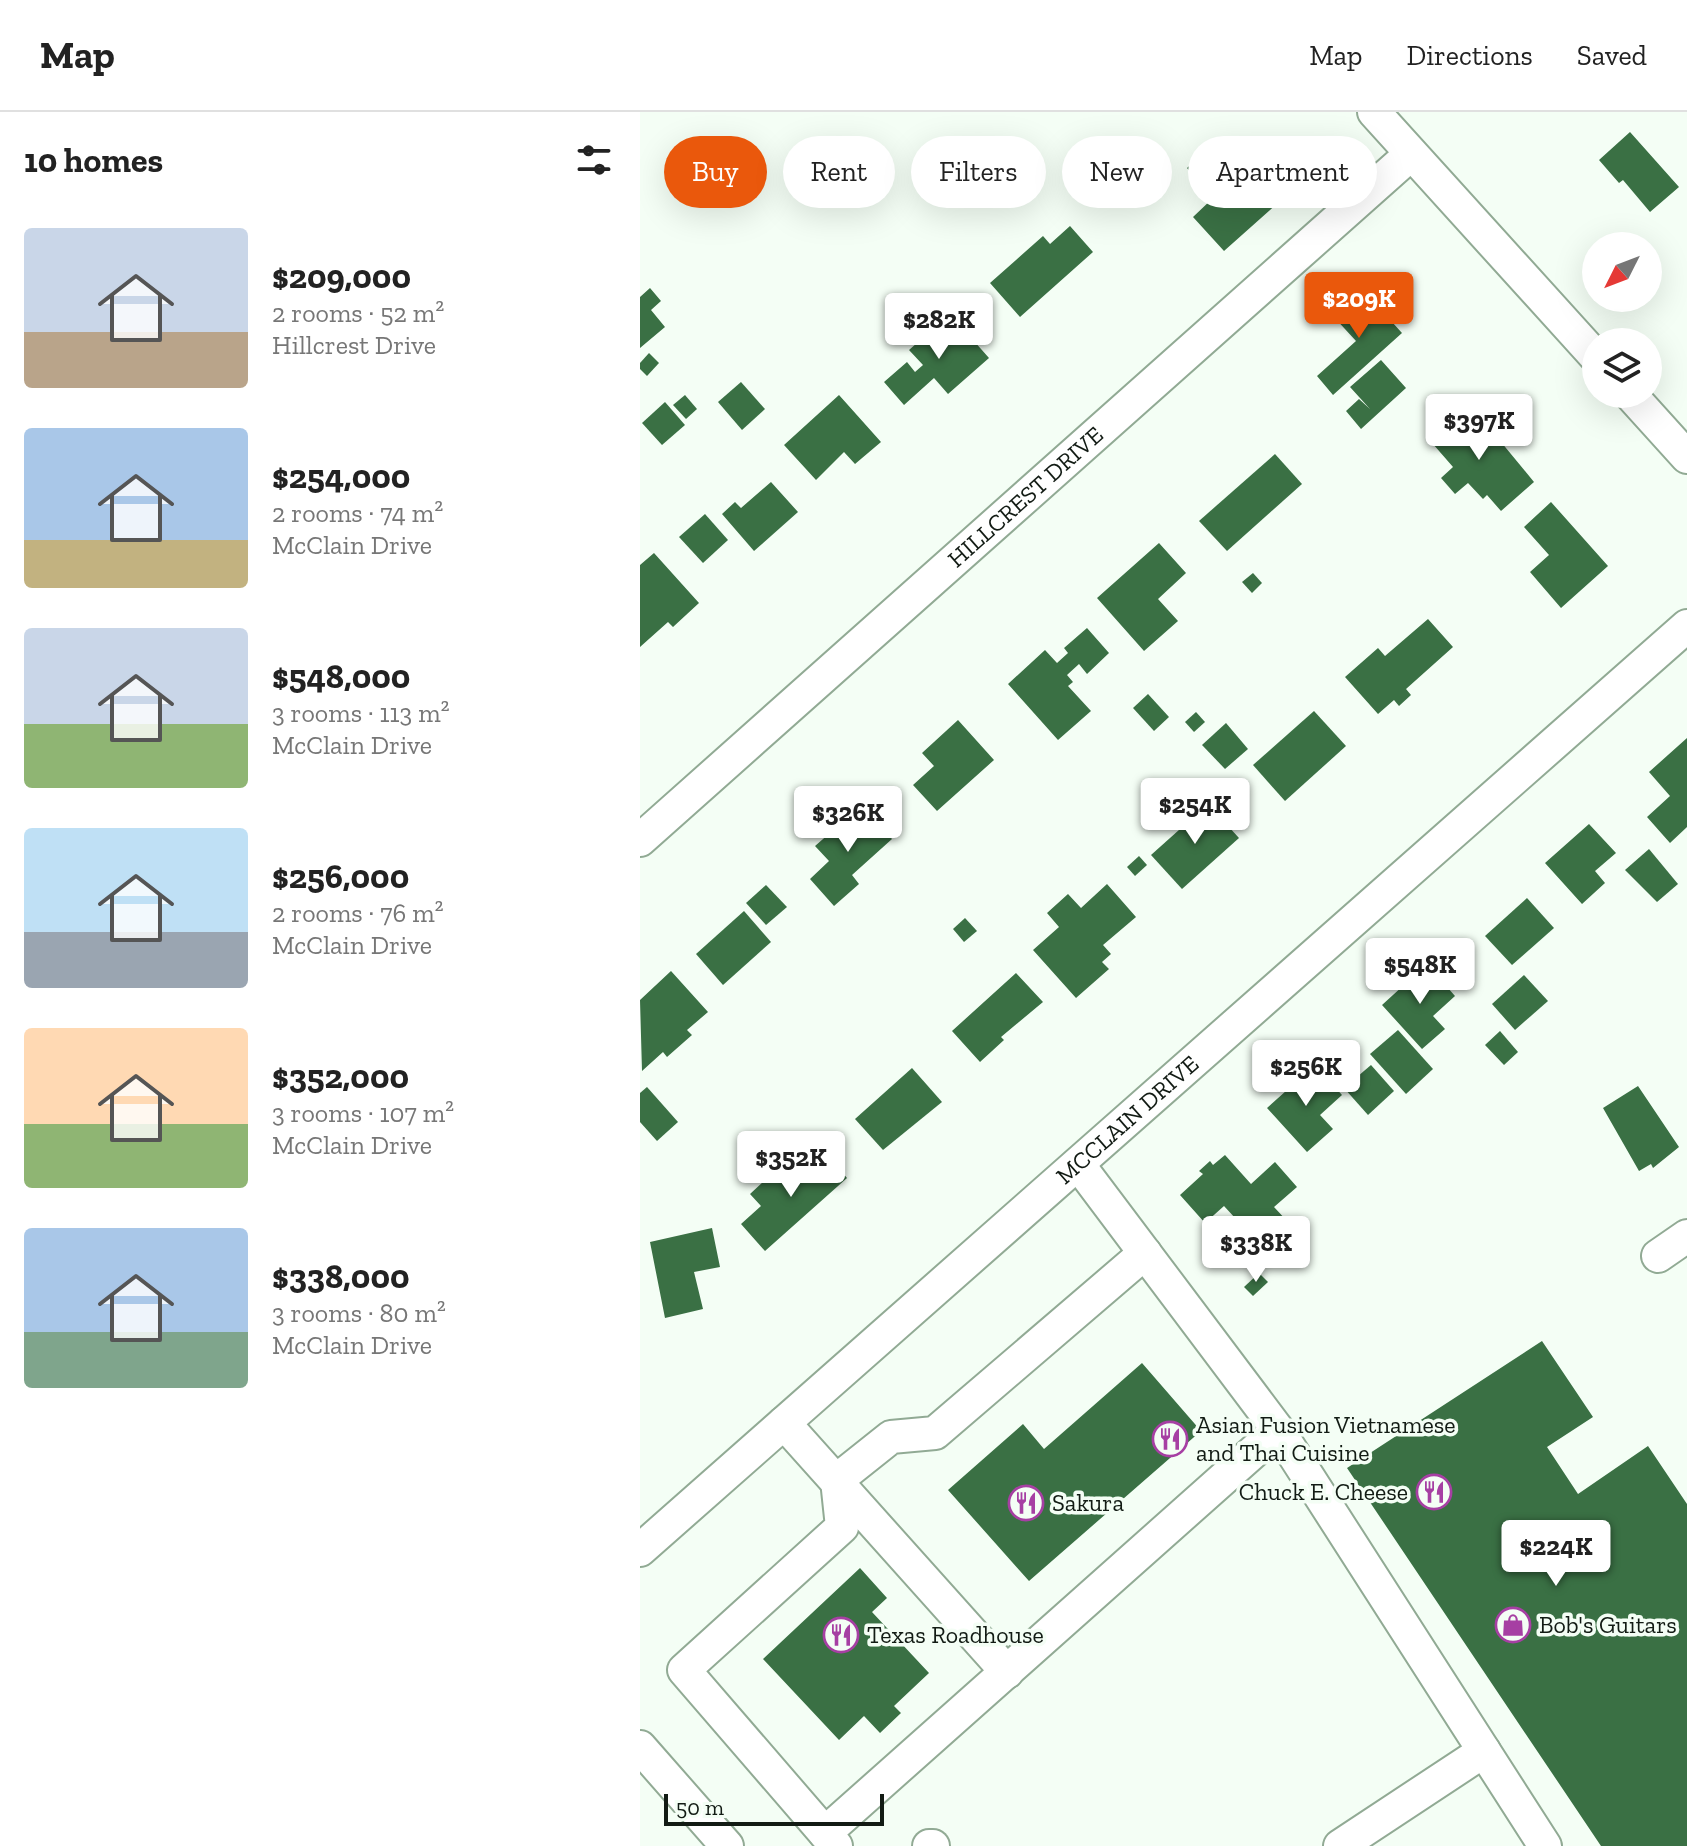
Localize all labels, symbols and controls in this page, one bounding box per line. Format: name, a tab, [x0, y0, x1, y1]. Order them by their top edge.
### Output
text: Map	[40, 32, 115, 78]
text: Map	[1309, 39, 1362, 72]
text: Directions	[1406, 39, 1533, 72]
text: Saved	[1577, 39, 1647, 72]
chip: Buy	[664, 136, 767, 208]
chip: Rent	[783, 136, 895, 208]
chip: Filters	[911, 136, 1046, 208]
chip: New	[1062, 136, 1172, 208]
chip: Apartment	[1188, 136, 1377, 208]
icon: filters	[572, 138, 616, 182]
text: 10 homes	[24, 140, 163, 181]
north arrow	[1582, 232, 1662, 312]
map controls	[1582, 232, 1662, 408]
text: $209,000	[272, 256, 411, 297]
icon: home	[88, 260, 184, 356]
pin: $209K	[1303, 272, 1415, 340]
text: $209K	[1322, 282, 1396, 314]
pin: $282K	[883, 293, 995, 361]
text: 2 rooms · 52 m²	[272, 297, 444, 329]
text: $282K	[903, 303, 975, 335]
button: layers	[1582, 328, 1662, 408]
text: Hillcrest Drive	[272, 329, 436, 361]
pin: $397K	[1423, 394, 1535, 462]
text: $397K	[1444, 404, 1514, 436]
street label: HILLCREST DRIVE	[942, 420, 1109, 573]
text: $254,000	[272, 456, 410, 497]
icon: home	[88, 460, 184, 556]
text: 2 rooms · 74 m²	[272, 497, 443, 529]
text: McClain Drive	[272, 529, 432, 561]
text: $548,000	[272, 656, 410, 697]
icon: home	[88, 660, 184, 756]
text: 3 rooms · 113 m²	[272, 697, 450, 729]
text: McClain Drive	[272, 729, 432, 761]
pin: $254K	[1139, 778, 1251, 846]
pin: $326K	[792, 786, 904, 854]
text: $254K	[1159, 788, 1231, 820]
text: $326K	[812, 796, 884, 828]
text: $256,000	[272, 856, 409, 897]
icon: home	[88, 860, 184, 956]
text: 2 rooms · 76 m²	[272, 897, 444, 929]
text: McClain Drive	[272, 929, 432, 961]
pin: $548K	[1364, 938, 1476, 1006]
text: $548K	[1384, 948, 1456, 980]
pin: $256K	[1250, 1040, 1362, 1108]
street label: MCCLAIN DRIVE	[1050, 1049, 1204, 1190]
text: $256K	[1270, 1050, 1342, 1082]
text: $352,000	[272, 1056, 409, 1097]
icon: home	[88, 1060, 184, 1156]
text: 3 rooms · 107 m²	[272, 1097, 454, 1129]
text: McClain Drive	[272, 1129, 432, 1161]
pin: $352K	[735, 1131, 847, 1199]
text: $352K	[755, 1141, 827, 1173]
pin: $338K	[1200, 1216, 1312, 1284]
text: $338K	[1220, 1226, 1292, 1258]
text: $338,000	[272, 1256, 410, 1297]
icon: home	[88, 1260, 184, 1356]
text: 3 rooms · 80 m²	[272, 1297, 446, 1329]
text: McClain Drive	[272, 1329, 432, 1361]
place label: Asian Fusion Vietnamese and Thai Cuisine	[1196, 1410, 1455, 1467]
restaurant icon: Asian Fusion Vietnamese and Thai Cuisine	[1151, 1420, 1189, 1458]
restaurant icon: Chuck E. Cheese	[1415, 1473, 1453, 1511]
place label: Chuck E. Cheese	[1239, 1477, 1408, 1506]
restaurant icon: Sakura	[1007, 1484, 1045, 1522]
place label: Sakura	[1052, 1488, 1124, 1517]
pin: $224K	[1500, 1520, 1612, 1588]
text: $224K	[1519, 1530, 1593, 1562]
shop icon: Bob's Guitars	[1494, 1606, 1532, 1644]
place label: Bob's Guitars	[1539, 1610, 1677, 1639]
restaurant icon: Texas Roadhouse	[822, 1616, 860, 1654]
place label: Texas Roadhouse	[867, 1620, 1044, 1649]
scale bar	[664, 1790, 884, 1826]
text: 50 m	[676, 1794, 724, 1821]

